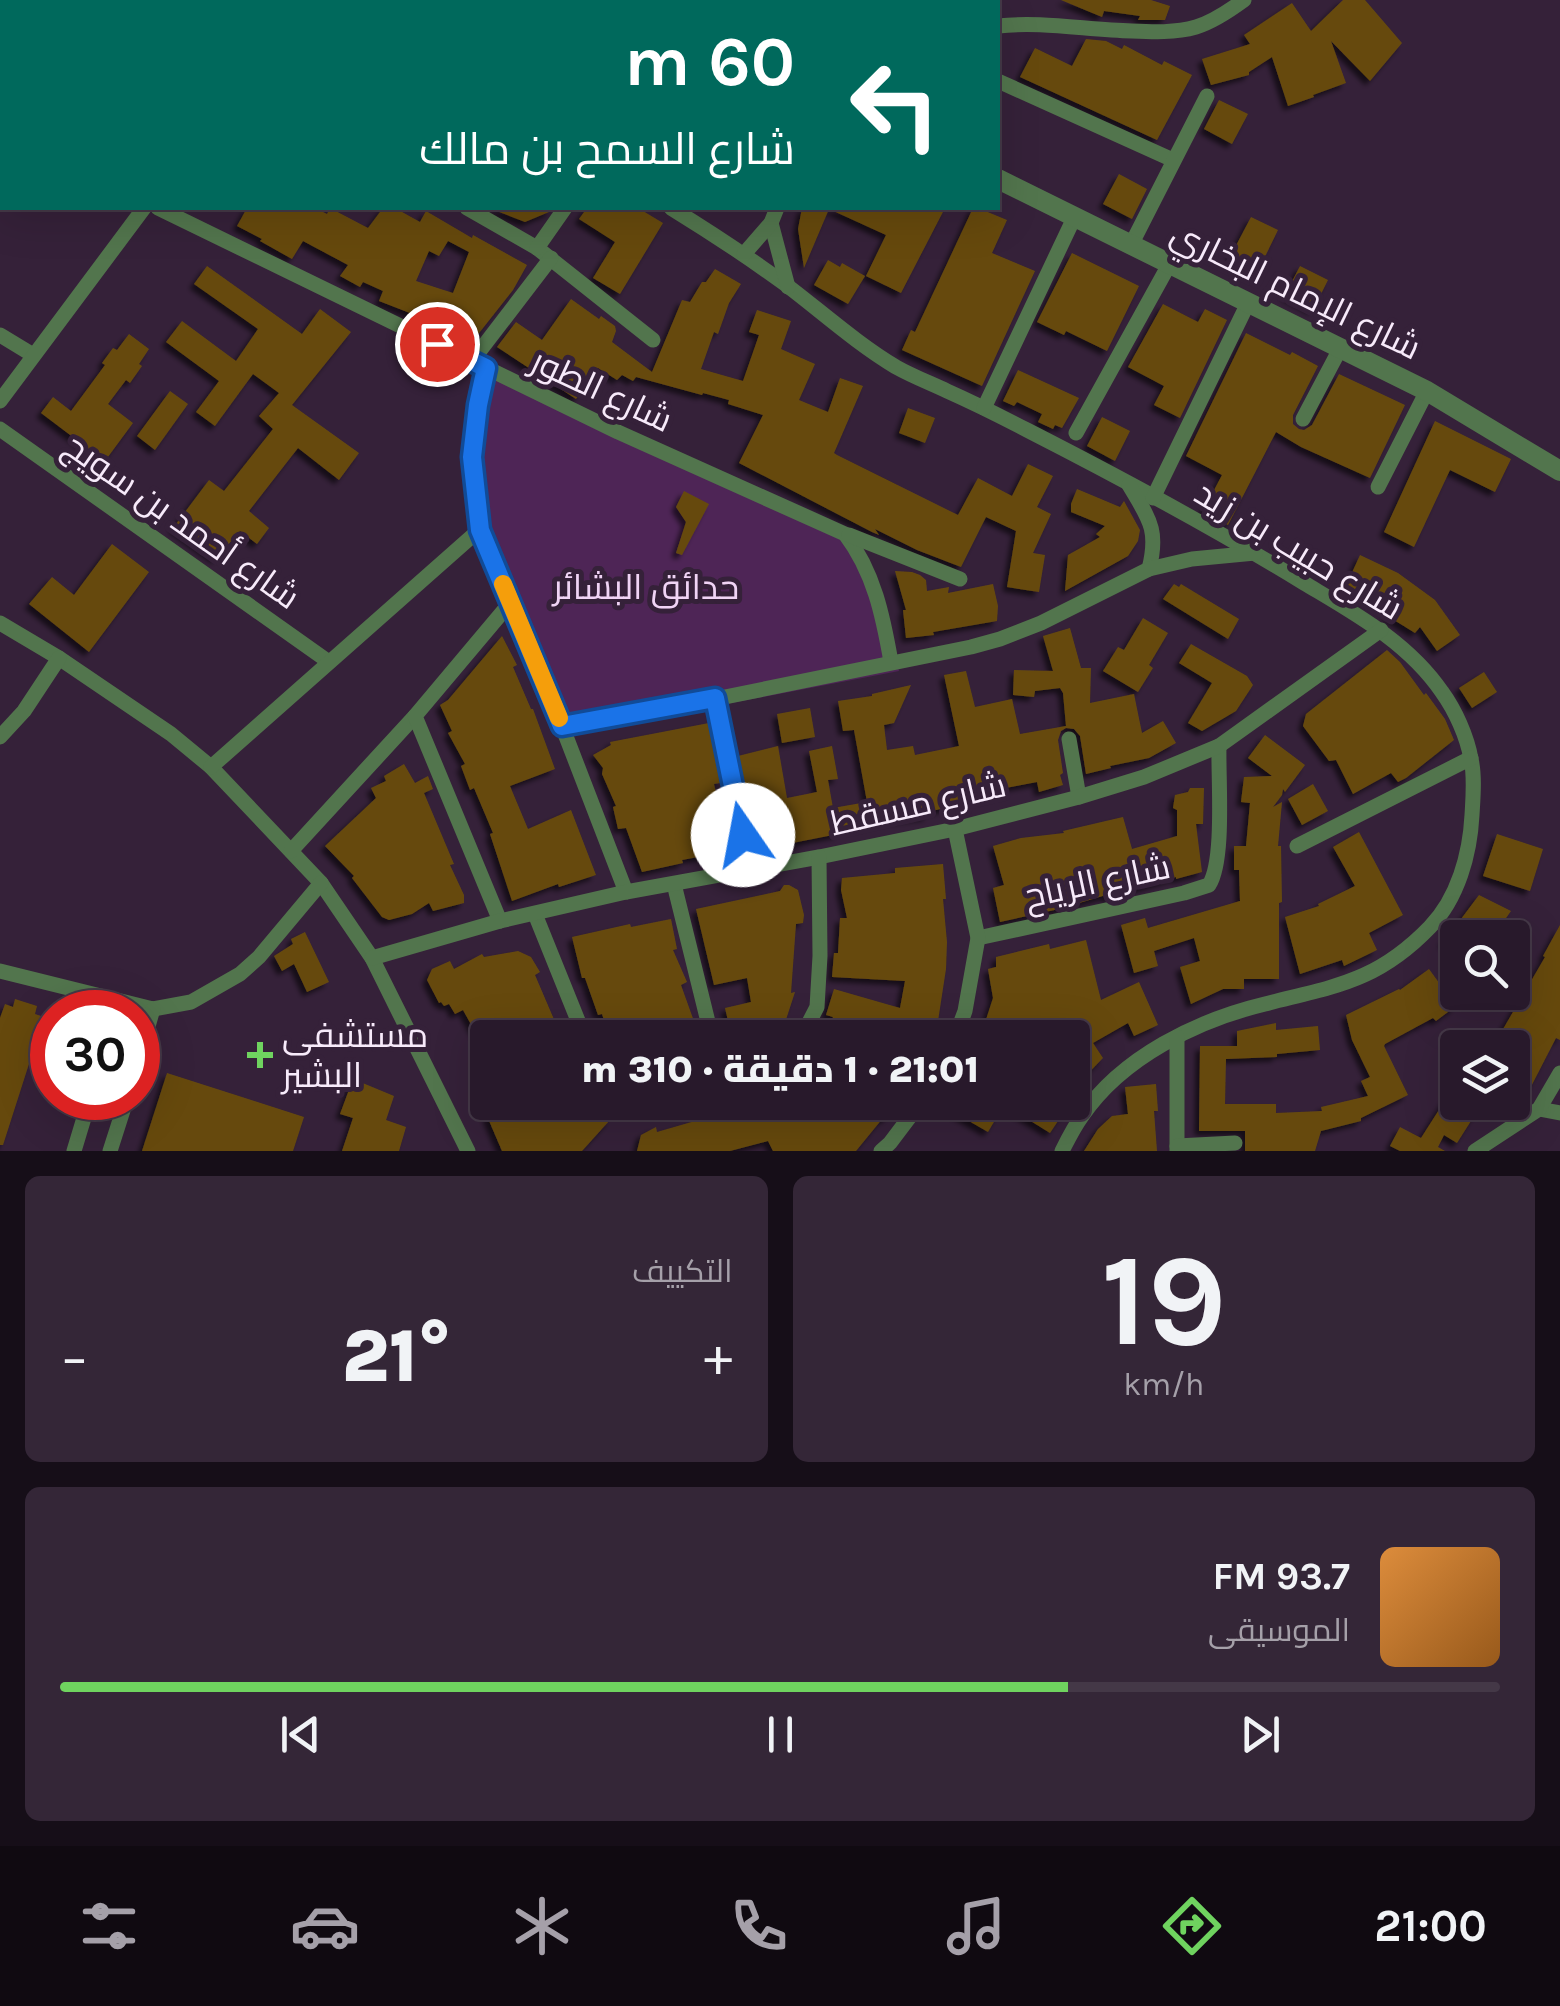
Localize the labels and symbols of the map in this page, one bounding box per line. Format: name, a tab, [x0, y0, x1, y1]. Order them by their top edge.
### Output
street label: شارع الإمام البخاري	[1162, 212, 1427, 374]
pin	[395, 302, 480, 387]
street label: شارع الطور	[522, 339, 679, 443]
street label: شارع أحمد بن سويج	[55, 423, 309, 620]
street label: شارع حبيب بن زيد	[1186, 472, 1410, 630]
park label: حدائق البشائر	[551, 567, 739, 609]
street label: شارع مسقط	[826, 764, 1010, 847]
position arrow	[691, 783, 795, 887]
street label: شارع الرياح	[1020, 846, 1174, 919]
speed limit sign: 30	[30, 990, 160, 1120]
place label: مستشفى البشير	[280, 1015, 428, 1096]
marker: مستشفى البشير	[247, 1042, 273, 1068]

